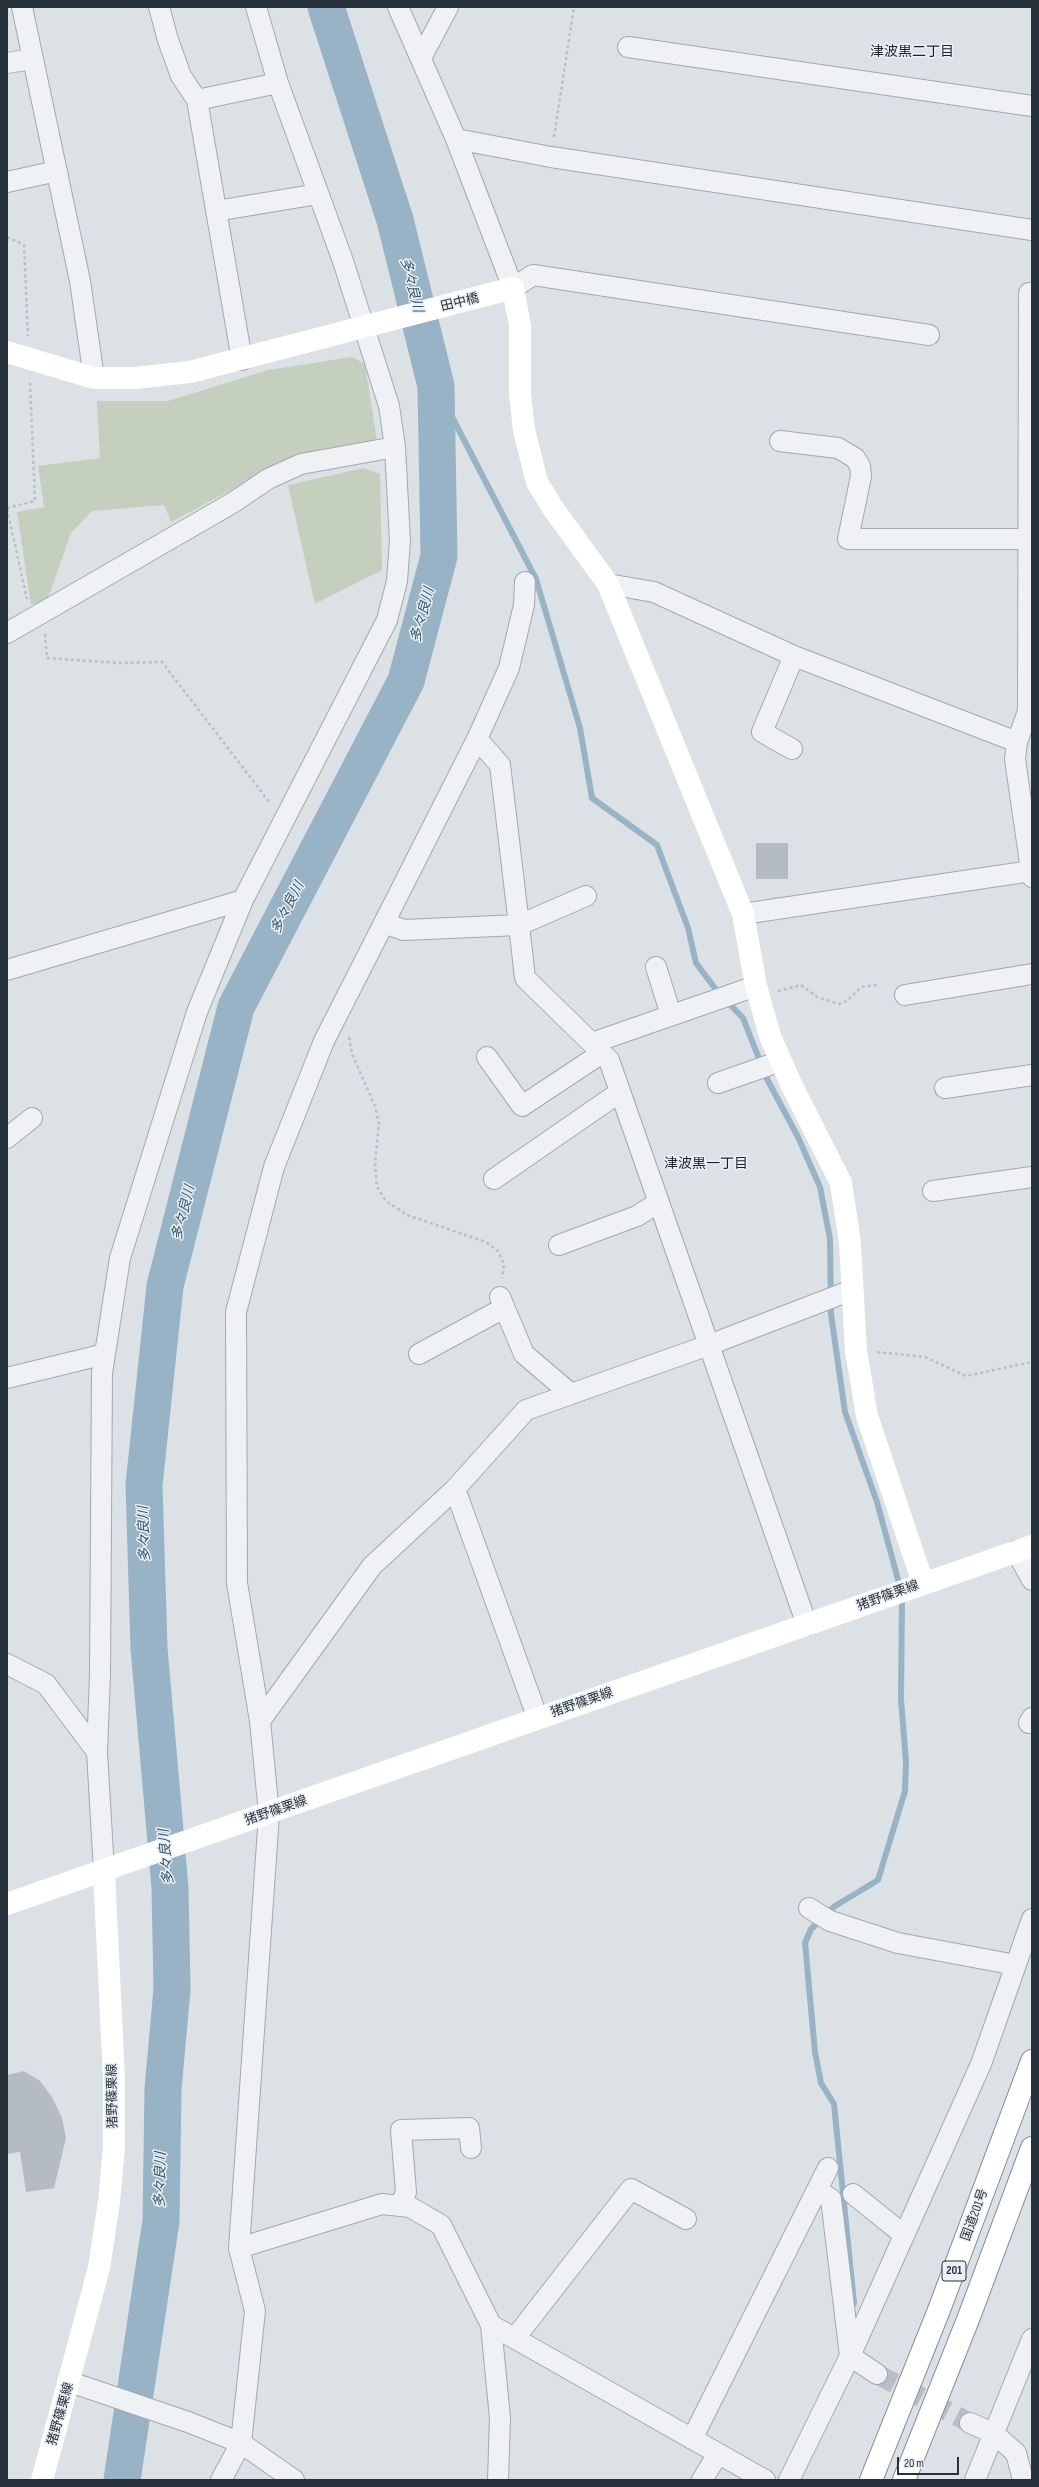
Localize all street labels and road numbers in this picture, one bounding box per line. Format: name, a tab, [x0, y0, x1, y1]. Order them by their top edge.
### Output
street label: 田中橋	[439, 291, 481, 315]
street label: 猪野篠栗線	[855, 1578, 921, 1614]
street label: 猪野篠栗線	[549, 1685, 615, 1721]
street label: 猪野篠栗線	[243, 1793, 309, 1829]
street label: 猪野篠栗線	[105, 2063, 121, 2129]
street label: 国道201号	[958, 2187, 992, 2243]
road number: 201	[942, 2261, 966, 2281]
street label: 猪野篠栗線	[45, 2381, 77, 2447]

